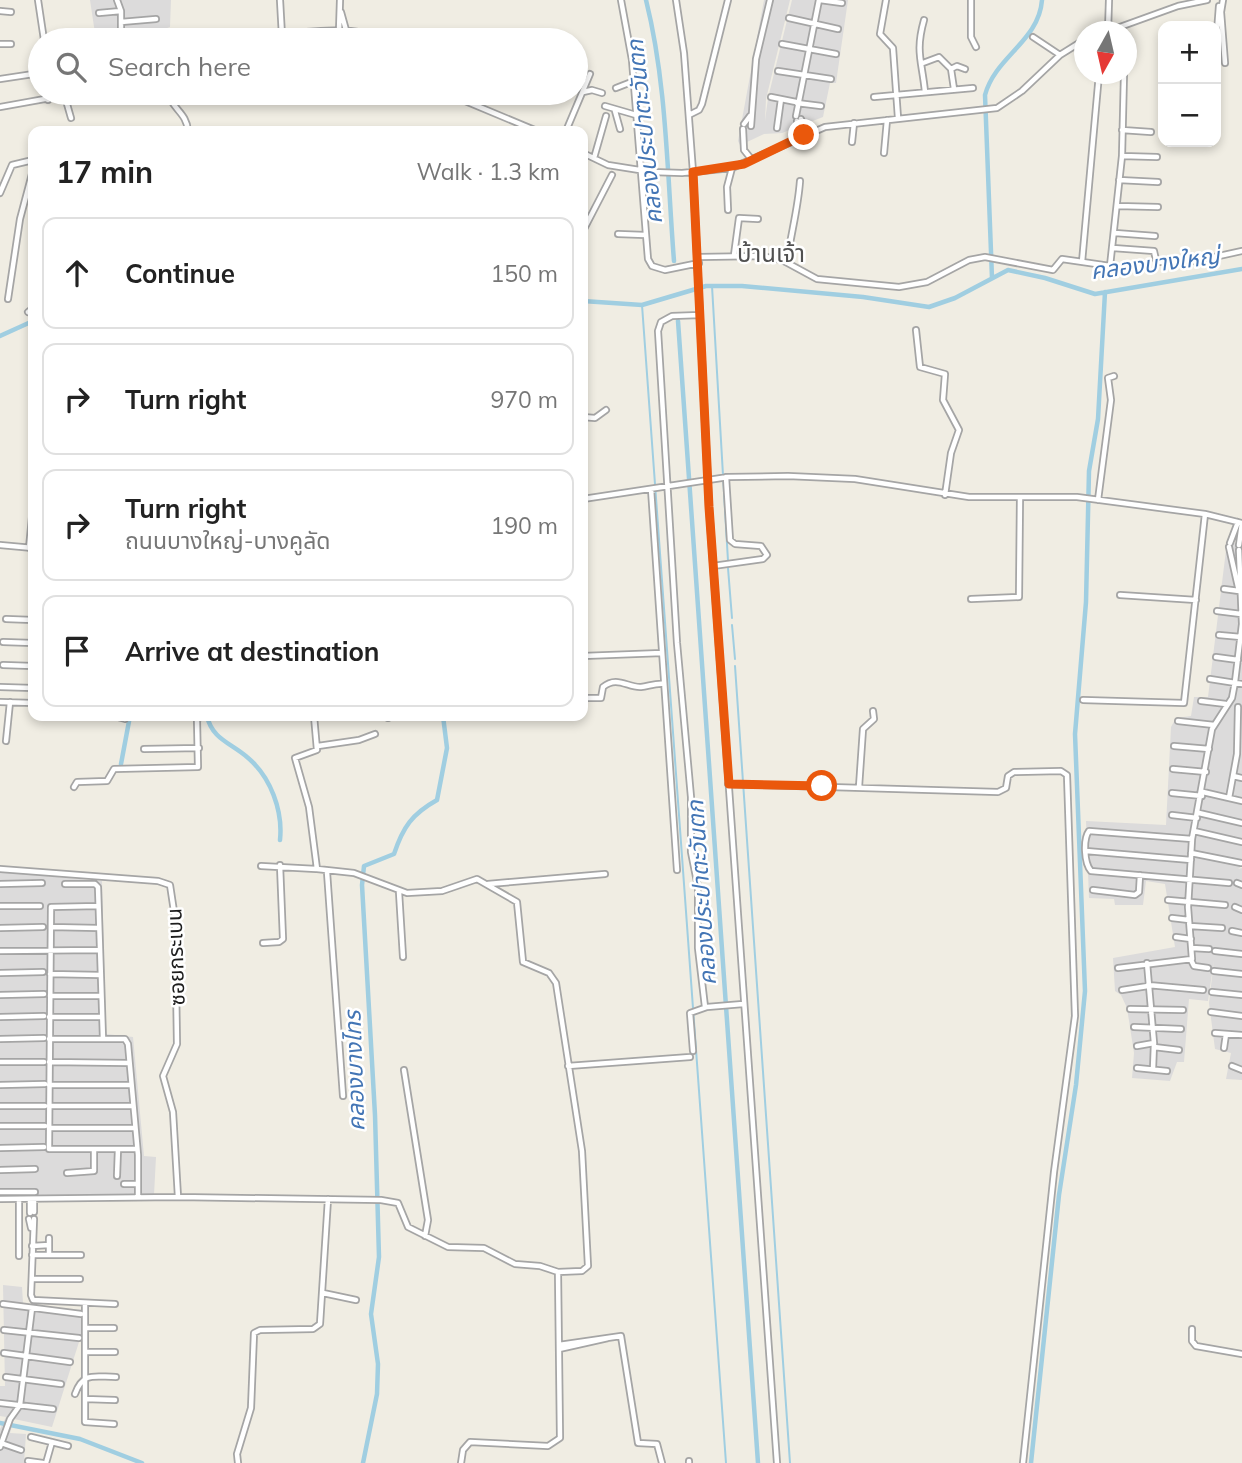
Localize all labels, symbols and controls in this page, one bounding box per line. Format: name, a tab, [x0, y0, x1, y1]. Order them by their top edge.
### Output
north arrow	[1074, 21, 1137, 84]
map controls	[1158, 21, 1221, 147]
button: +	[1158, 21, 1221, 84]
search box	[28, 28, 588, 105]
water label: คลองประปาตะวันตก	[620, 37, 668, 226]
icon: search	[52, 48, 90, 86]
text: Search here	[108, 50, 251, 83]
button: −	[1158, 84, 1221, 147]
route end	[788, 119, 819, 150]
text: 17 min	[56, 153, 153, 191]
text: Walk · 1.3 km	[416, 157, 560, 186]
district label: บ้านเจ้า	[737, 238, 805, 268]
water label: คลองบางใหญ่	[1089, 240, 1224, 285]
icon: ahead	[58, 254, 96, 292]
text: Continue	[125, 257, 235, 290]
text: 150 m	[490, 259, 558, 288]
icon: right	[58, 380, 96, 418]
text: Turn right	[125, 383, 246, 416]
text: 970 m	[490, 385, 558, 414]
text: Turn right	[125, 492, 246, 525]
icon: right	[58, 506, 96, 544]
text: 190 m	[490, 511, 558, 540]
text: ถนนบางใหญ่-บางคูลัด	[125, 526, 331, 555]
icon: arrive	[58, 632, 96, 670]
text: Arrive at destination	[125, 635, 380, 668]
route start	[806, 770, 837, 801]
water label: คลองประปาตะวันตก	[680, 798, 722, 986]
street label: ซอยกระเบน	[160, 908, 190, 1006]
water label: คลองบางไทร	[337, 1008, 371, 1132]

